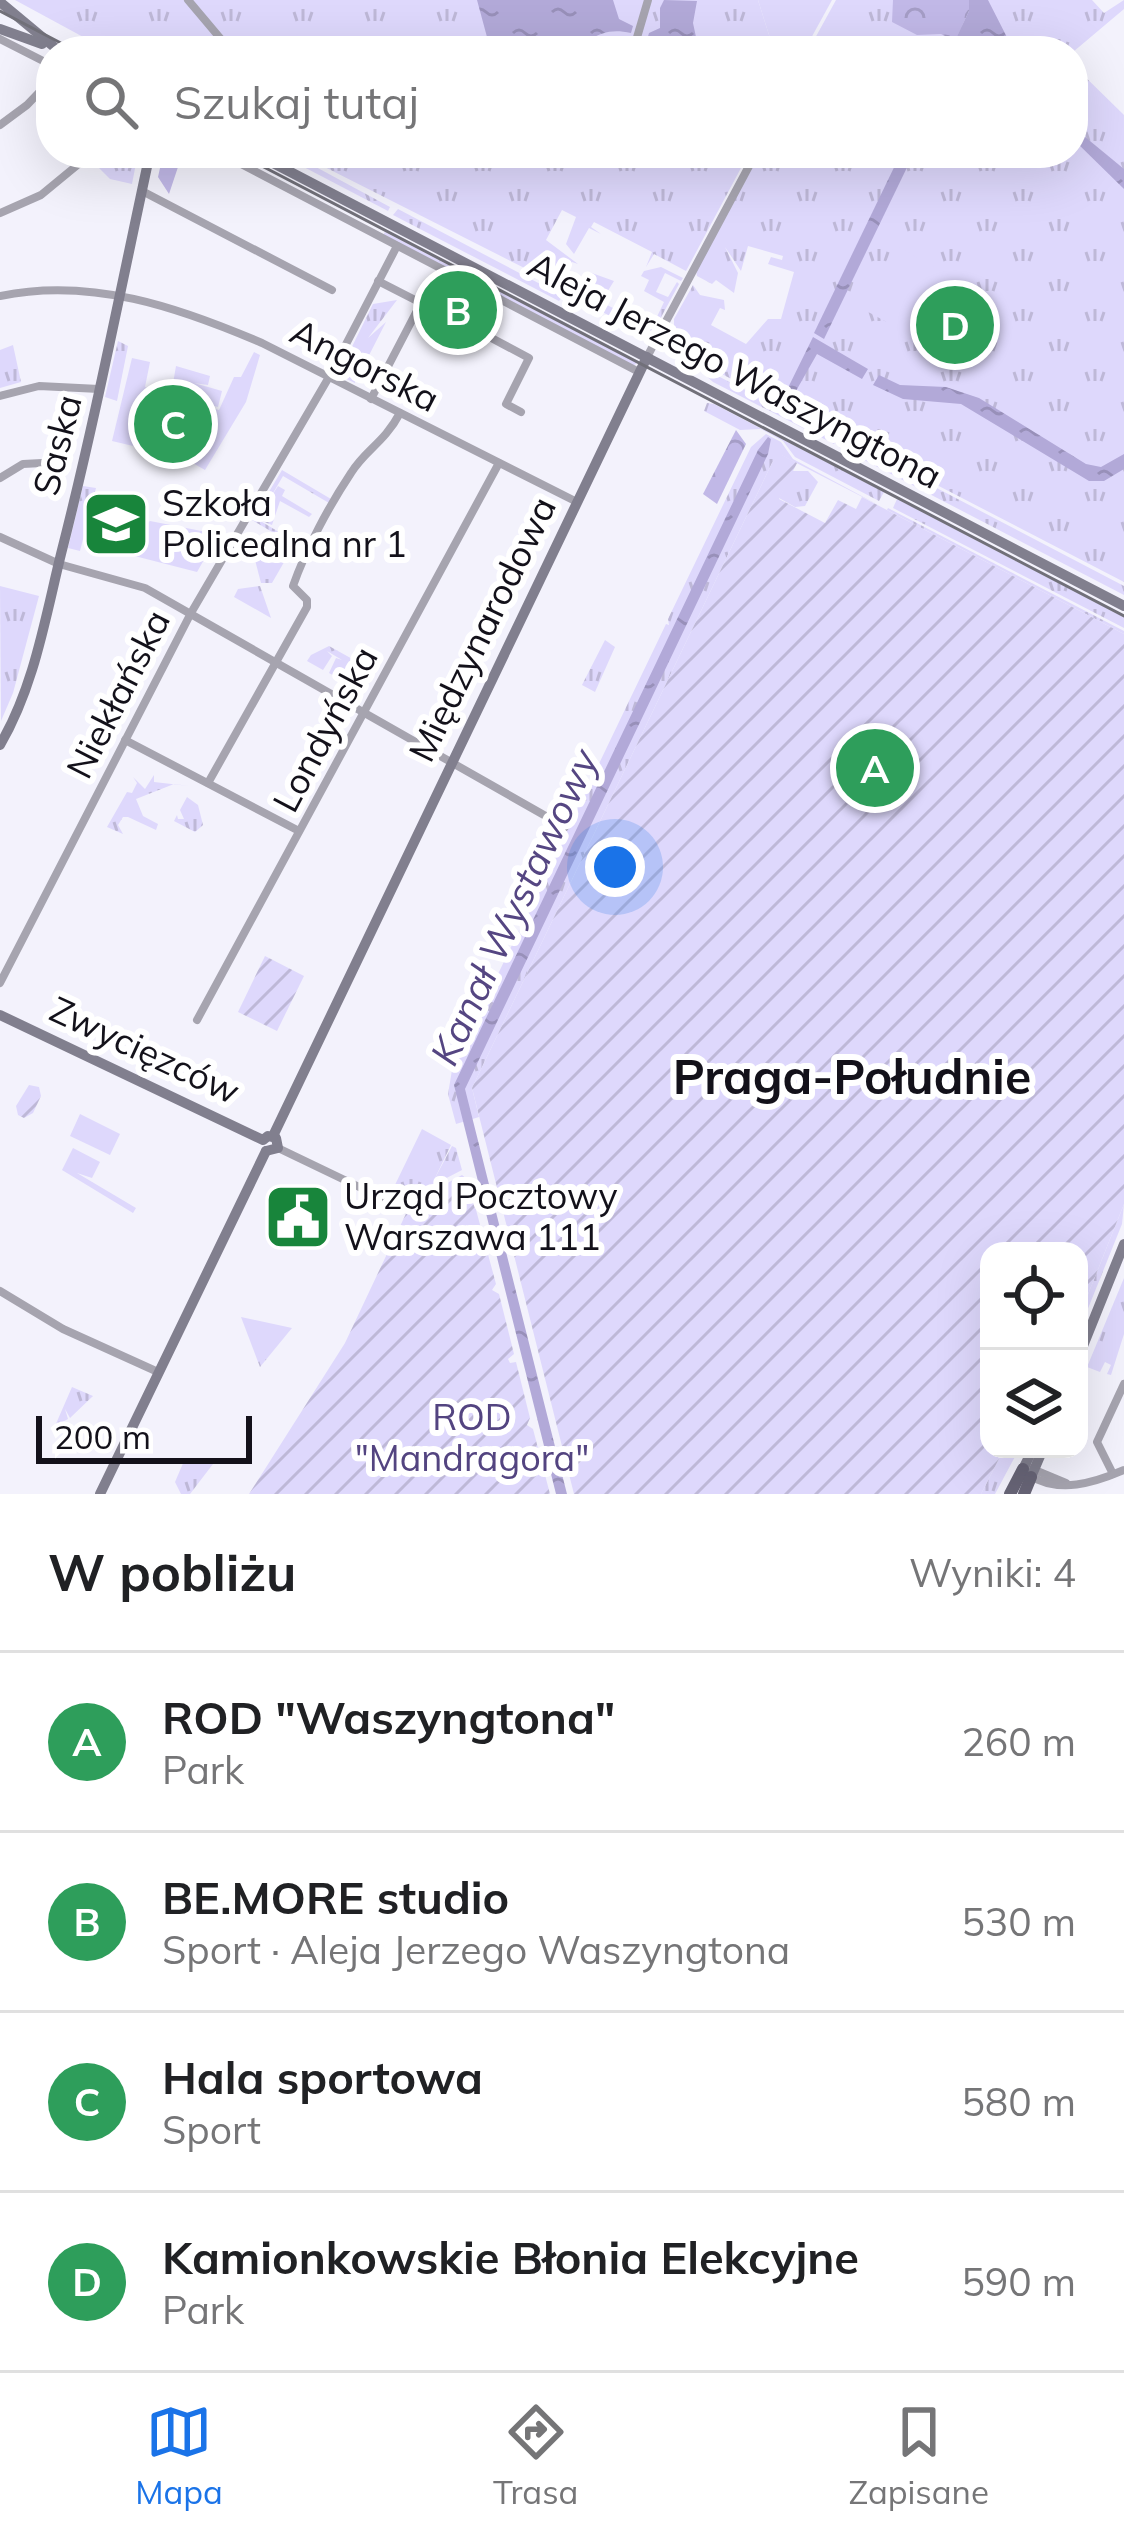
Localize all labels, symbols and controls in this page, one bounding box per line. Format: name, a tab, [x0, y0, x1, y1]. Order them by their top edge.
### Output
search box	[36, 36, 1088, 168]
icon: search	[78, 69, 144, 135]
text: Szukaj tutaj	[174, 74, 419, 130]
street label: Aleja Jerzego Waszyngtona	[521, 241, 950, 498]
pin: B	[419, 265, 497, 355]
pin: D	[916, 280, 994, 370]
street label: Angorska	[283, 308, 447, 421]
pin: C	[134, 379, 212, 469]
street label: Saska	[22, 390, 91, 500]
place label: Szkoła Policealna nr 1	[162, 480, 407, 566]
school or university icon: Szkoła Policealna nr 1	[81, 489, 151, 559]
street label: Międzynarodowa	[398, 489, 565, 768]
street label: Niekłańska	[56, 602, 179, 785]
street label: Londyńska	[262, 638, 387, 819]
pin: A	[836, 723, 914, 813]
water label: Kanał Wystawowy	[419, 740, 609, 1073]
your location	[585, 837, 645, 897]
street label: Zwycięzców	[43, 986, 247, 1113]
district label: Praga-Południe	[673, 1046, 1031, 1106]
place label: Urząd Pocztowy Warszawa 111	[344, 1173, 618, 1259]
public building icon: Urząd Pocztowy Warszawa 111	[263, 1182, 333, 1252]
map controls	[980, 1242, 1088, 1458]
button: locate	[980, 1242, 1088, 1350]
button: layers	[980, 1350, 1088, 1458]
park label: ROD "Mandragora"	[355, 1394, 589, 1480]
scale bar	[36, 1410, 252, 1463]
text: 200 m	[54, 1416, 151, 1457]
text: W pobliżu	[48, 1540, 296, 1604]
text: Wyniki: 4	[909, 1548, 1076, 1597]
text: ROD "Waszyngtona"	[162, 1689, 615, 1745]
text: A	[72, 1717, 102, 1766]
text: 260 m	[961, 1717, 1076, 1766]
text: Park	[162, 1745, 244, 1794]
text: BE.MORE studio	[162, 1869, 509, 1925]
text: B	[74, 1897, 100, 1946]
text: 530 m	[961, 1897, 1076, 1946]
text: Sport · Aleja Jerzego Waszyngtona	[162, 1925, 790, 1974]
text: Hala sportowa	[162, 2049, 483, 2105]
text: C	[74, 2077, 100, 2126]
text: 580 m	[961, 2077, 1076, 2126]
text: Sport	[162, 2105, 261, 2154]
text: Kamionkowskie Błonia Elekcyjne	[162, 2229, 859, 2285]
text: D	[72, 2257, 102, 2306]
text: 590 m	[961, 2257, 1076, 2306]
text: Park	[162, 2285, 244, 2334]
tab: Mapa	[135, 2399, 223, 2512]
tab: Trasa	[493, 2399, 578, 2512]
tab: Zapisane	[849, 2399, 989, 2512]

